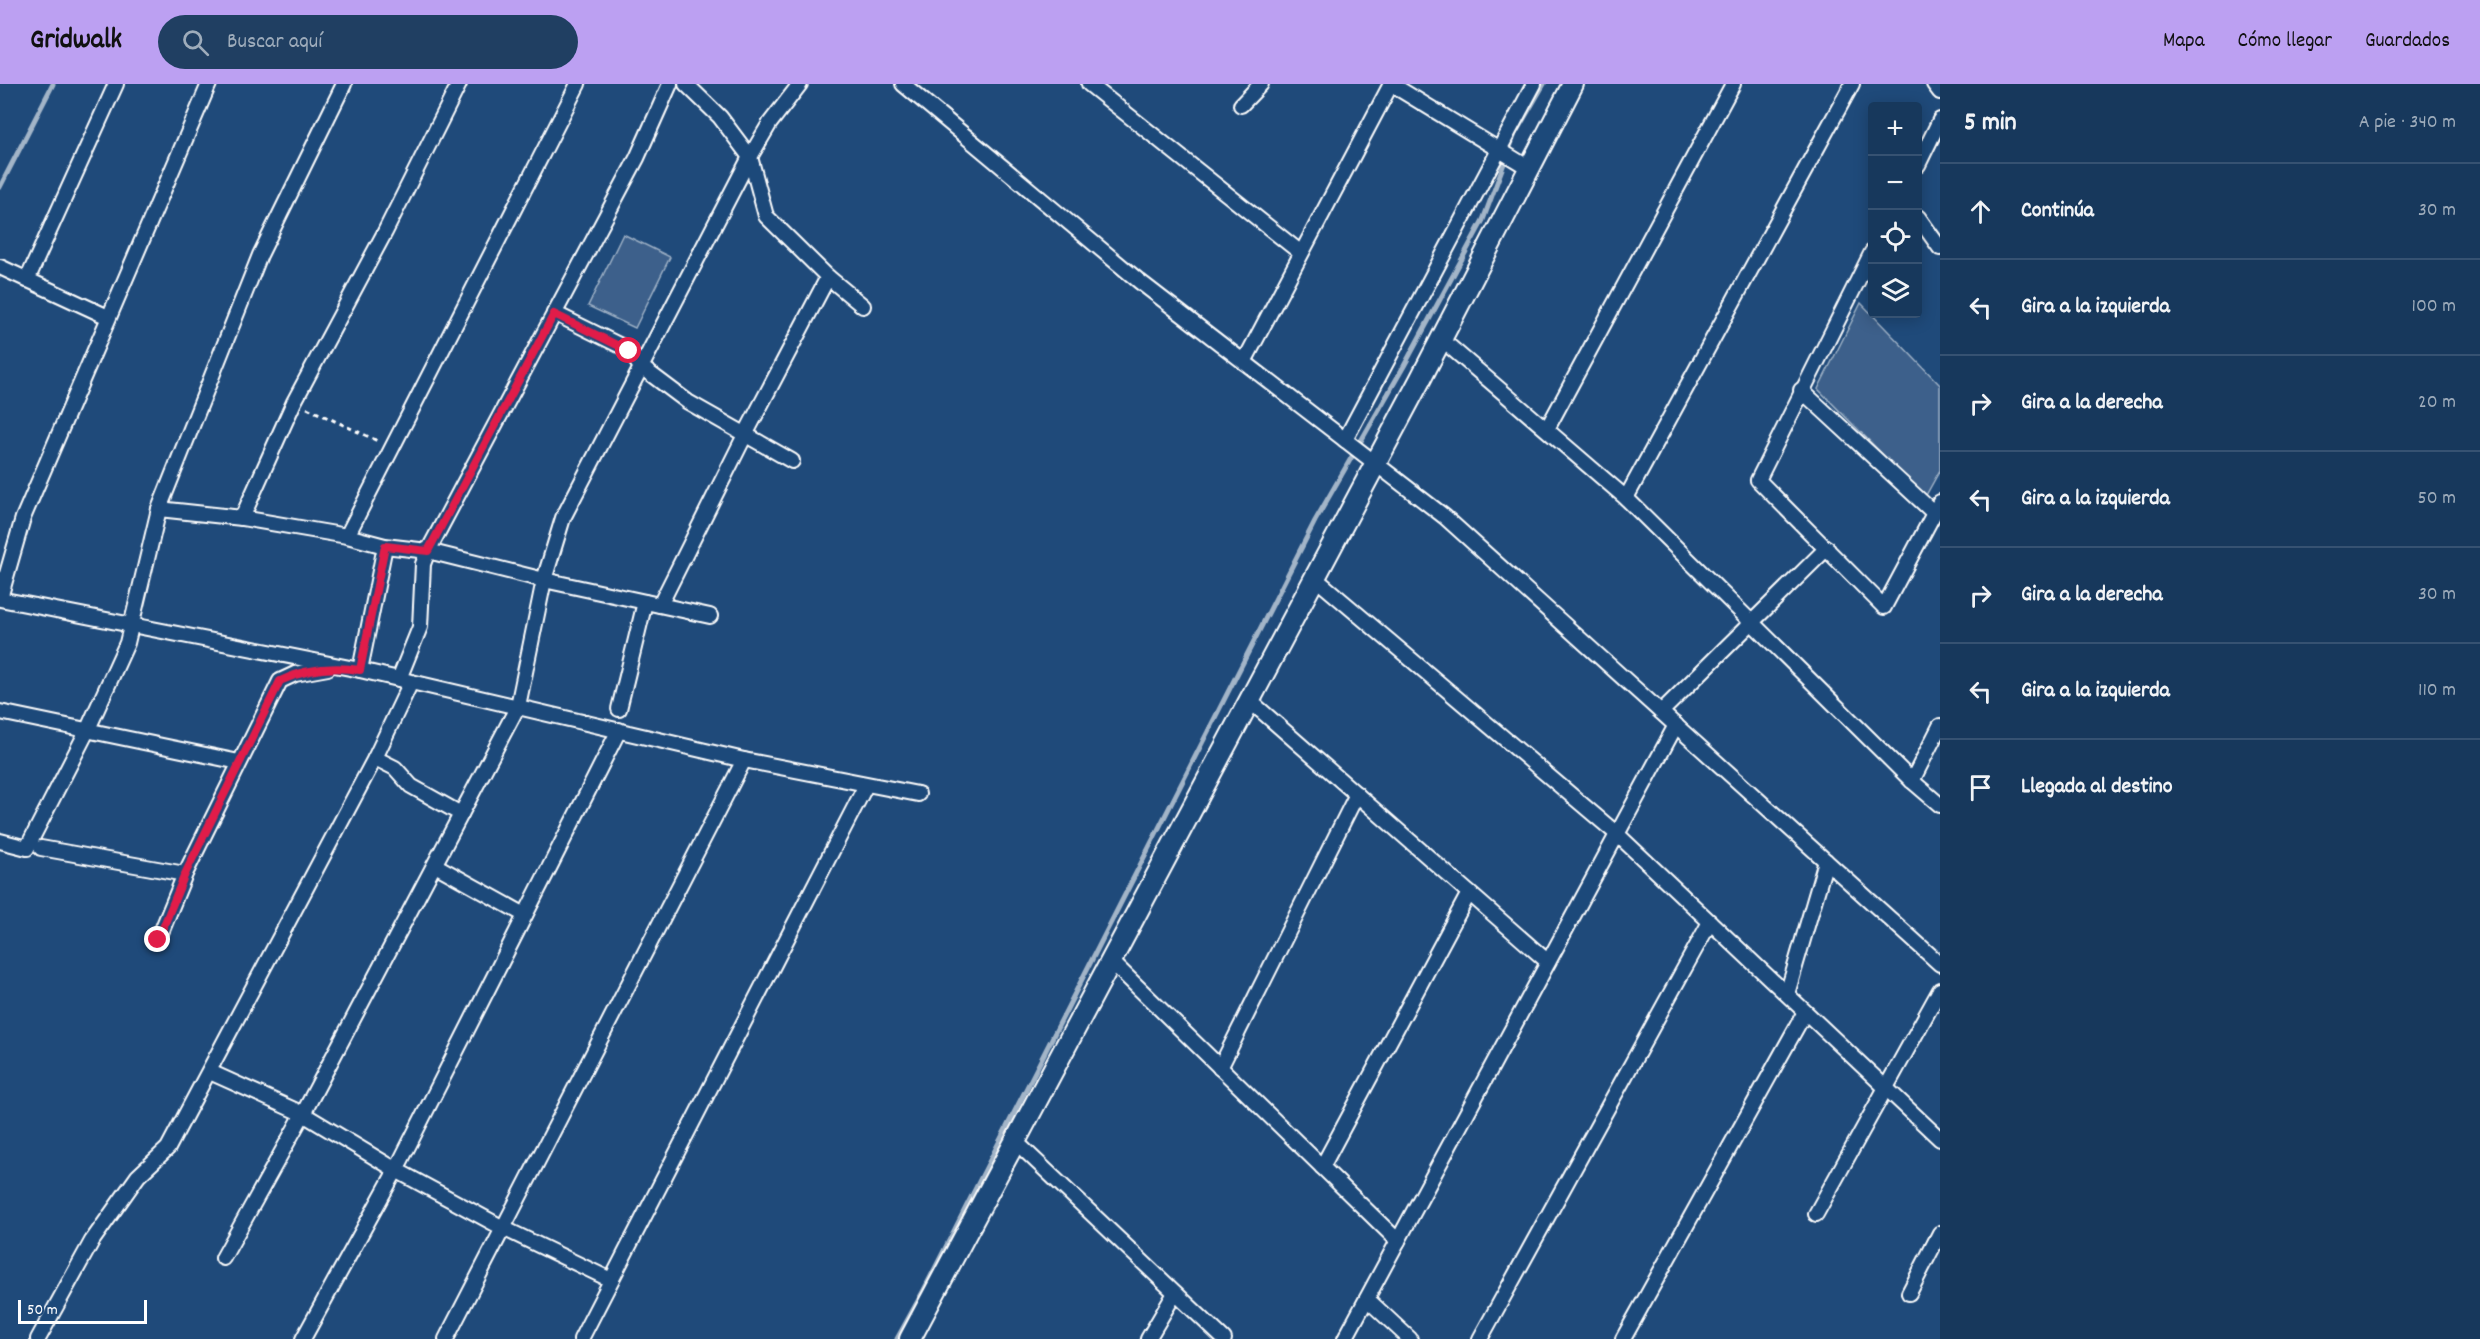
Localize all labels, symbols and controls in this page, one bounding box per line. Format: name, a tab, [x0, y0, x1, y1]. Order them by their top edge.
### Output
search box	[158, 15, 578, 69]
text: Gridwalk	[30, 22, 122, 62]
icon: search	[179, 26, 212, 59]
text: Buscar aquí	[227, 27, 322, 58]
text: Mapa	[2163, 27, 2205, 57]
text: Cómo llegar	[2238, 27, 2332, 57]
text: Guardados	[2365, 27, 2450, 57]
map controls	[1868, 102, 1922, 318]
button: +	[1868, 102, 1922, 156]
text: 5 min	[1964, 105, 2017, 142]
text: A pie · 340 m	[2359, 109, 2456, 137]
button: −	[1868, 156, 1922, 210]
icon: ahead	[1964, 195, 1997, 228]
text: Continúa	[2021, 196, 2094, 227]
text: 30 m	[2418, 197, 2456, 225]
button: locate	[1868, 210, 1922, 264]
button: layers	[1868, 264, 1922, 318]
icon: left	[1964, 291, 1997, 324]
text: Gira a la izquierda	[2021, 292, 2170, 323]
text: 100 m	[2412, 293, 2456, 321]
route start	[615, 337, 641, 363]
icon: right	[1964, 387, 1997, 420]
text: Gira a la derecha	[2021, 388, 2163, 419]
text: 20 m	[2418, 389, 2456, 417]
icon: left	[1964, 483, 1997, 516]
text: Gira a la izquierda	[2021, 484, 2170, 515]
text: 50 m	[2418, 485, 2456, 513]
icon: right	[1964, 579, 1997, 612]
text: Gira a la derecha	[2021, 580, 2163, 611]
text: 30 m	[2418, 581, 2456, 609]
icon: left	[1964, 675, 1997, 708]
text: Gira a la izquierda	[2021, 676, 2170, 707]
text: 110 m	[2418, 677, 2456, 705]
icon: arrive	[1964, 771, 1997, 804]
text: Llegada al destino	[2021, 772, 2173, 803]
route end	[144, 926, 170, 952]
scale bar	[18, 1297, 147, 1324]
text: 50 m	[27, 1299, 58, 1322]

